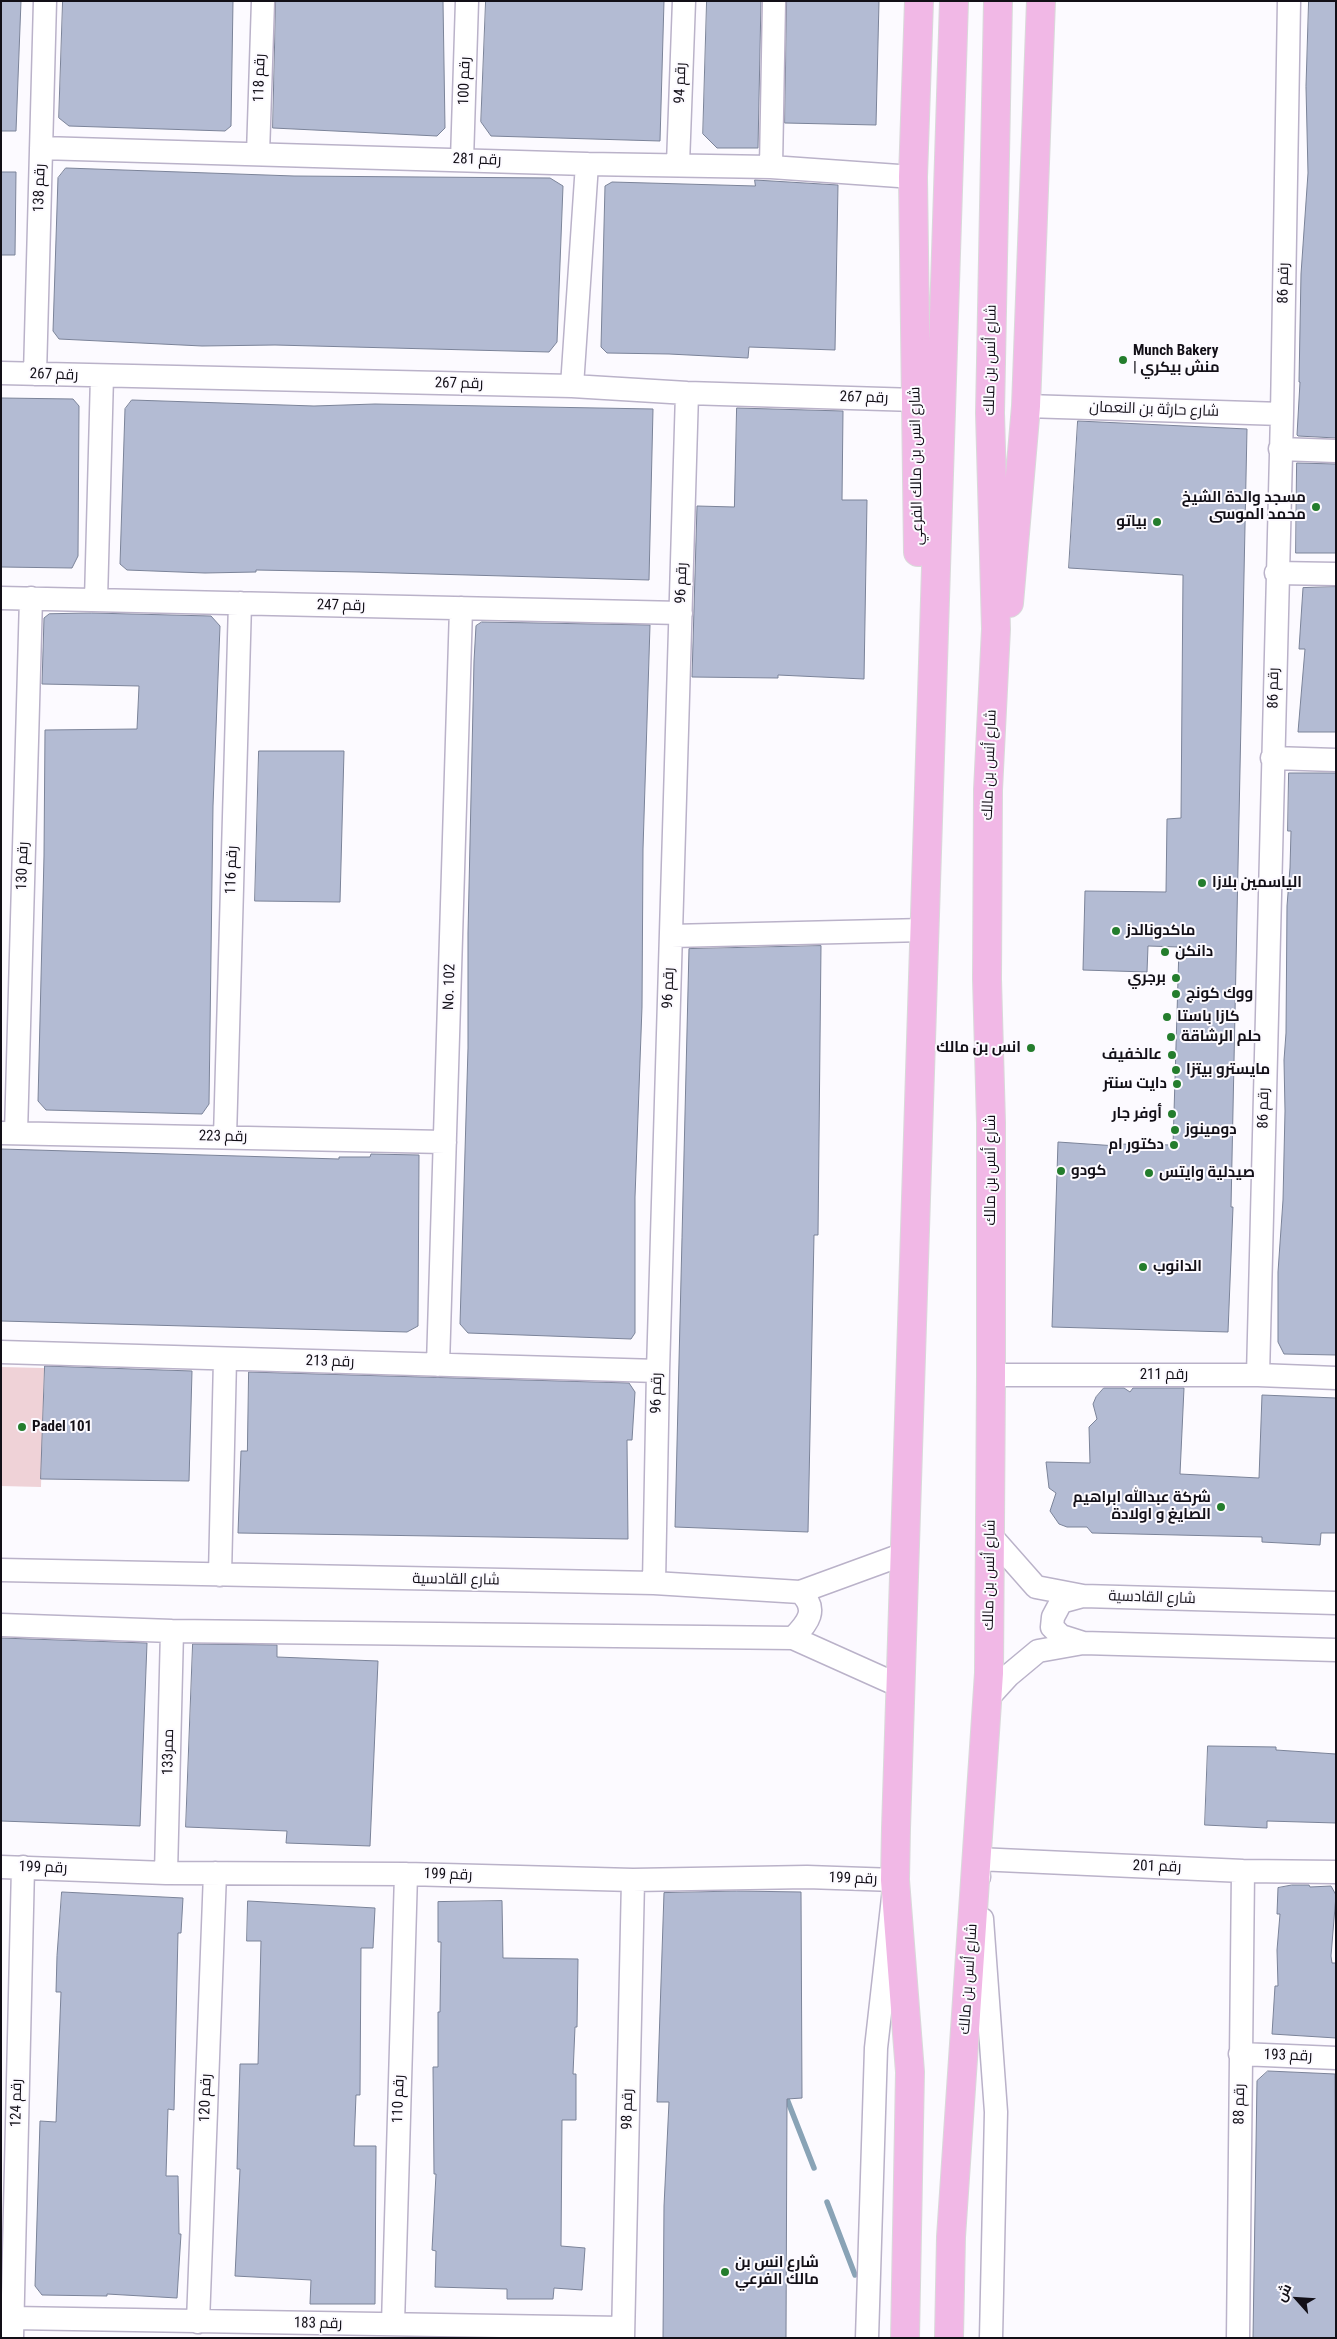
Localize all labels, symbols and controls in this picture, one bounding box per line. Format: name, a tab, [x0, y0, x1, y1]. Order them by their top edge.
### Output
street label: رقم 118	[250, 53, 270, 103]
street label: رقم 100	[455, 56, 475, 106]
street label: رقم 94	[671, 62, 691, 104]
street label: رقم 281	[452, 150, 502, 170]
street label: رقم 138	[30, 163, 50, 213]
street label: رقم 86	[1275, 262, 1293, 304]
street label: شارع أنس بن مالك	[981, 304, 1001, 416]
place label: Munch Bakery | منش بيكري	[1133, 342, 1220, 377]
marker: Munch Bakery | منش بيكري	[1117, 354, 1129, 366]
street label: رقم 267	[29, 365, 79, 385]
street label: رقم 267	[435, 375, 483, 393]
street label: شارع انس بن مالك الفرعي	[907, 386, 927, 546]
street label: رقم 267	[839, 388, 889, 408]
street label: شارع حارثة بن النعمان	[1089, 399, 1219, 421]
place label: مسجد والدة الشيخ محمد الموسى	[1182, 489, 1306, 524]
marker: مسجد والدة الشيخ محمد الموسى	[1310, 501, 1322, 513]
place label: بياتو	[1116, 513, 1147, 531]
marker: بياتو	[1151, 516, 1163, 528]
street label: رقم 96	[672, 562, 692, 604]
street label: رقم 247	[317, 597, 365, 615]
street label: رقم 86	[1265, 667, 1283, 709]
street label: شارع أنس بن مالك	[979, 709, 1001, 821]
street label: رقم 130	[13, 841, 33, 891]
street label: رقم 116	[222, 845, 242, 895]
place label: الياسمين بلازا	[1212, 874, 1302, 892]
marker: الياسمين بلازا	[1196, 877, 1208, 889]
place label: ماكدونالدز	[1126, 922, 1195, 940]
marker: ماكدونالدز	[1110, 925, 1122, 937]
place label: دانكن	[1175, 943, 1213, 961]
marker: دانكن	[1159, 946, 1171, 958]
street label: No. 102	[440, 963, 460, 1011]
street label: رقم 96	[659, 967, 679, 1009]
place label: برجري	[1128, 969, 1166, 987]
marker: برجري	[1170, 972, 1182, 984]
place label: ووك كونج	[1186, 985, 1253, 1003]
marker: ووك كونج	[1170, 988, 1182, 1000]
place label: كازا باستا	[1177, 1008, 1240, 1026]
marker: كازا باستا	[1161, 1011, 1173, 1023]
place label: حلم الرشاقة	[1181, 1028, 1261, 1046]
marker: حلم الرشاقة	[1165, 1031, 1177, 1043]
place label: انس بن مالك	[936, 1039, 1021, 1057]
marker: انس بن مالك	[1025, 1042, 1037, 1054]
place label: عالخفيف	[1102, 1046, 1162, 1064]
marker: عالخفيف	[1166, 1049, 1178, 1061]
place label: مايسترو بيتزا	[1186, 1061, 1270, 1079]
marker: مايسترو بيتزا	[1170, 1064, 1182, 1076]
place label: دايت سنتر	[1103, 1075, 1167, 1093]
marker: دايت سنتر	[1171, 1078, 1183, 1090]
street label: رقم 86	[1255, 1087, 1273, 1129]
place label: أوفر جار	[1112, 1105, 1162, 1123]
marker: أوفر جار	[1166, 1108, 1178, 1120]
street label: شارع أنس بن مالك	[982, 1114, 1000, 1226]
place label: دومينوز	[1185, 1121, 1237, 1139]
marker: دومينوز	[1169, 1124, 1181, 1136]
street label: رقم 223	[199, 1128, 247, 1146]
place label: دكتور ام	[1108, 1136, 1164, 1154]
marker: دكتور ام	[1168, 1139, 1180, 1151]
place label: كودو	[1071, 1162, 1106, 1180]
place label: صيدلية وايتس	[1159, 1164, 1255, 1182]
marker: كودو	[1055, 1165, 1067, 1177]
marker: صيدلية وايتس	[1143, 1167, 1155, 1179]
place label: الدانوب	[1153, 1258, 1202, 1276]
marker: الدانوب	[1137, 1261, 1149, 1273]
street label: رقم 213	[305, 1352, 355, 1372]
street label: رقم 211	[1140, 1366, 1188, 1384]
street label: رقم 96	[648, 1372, 666, 1414]
place label: Padel 101	[32, 1418, 92, 1436]
marker: Padel 101	[16, 1421, 28, 1433]
place label: شركة عبدالله ابراهيم الصايغ و اولادة	[1073, 1489, 1211, 1524]
marker: شركة عبدالله ابراهيم الصايغ و اولادة	[1215, 1501, 1227, 1513]
street label: شارع أنس بن مالك	[980, 1519, 1000, 1631]
street label: شارع القادسية	[412, 1570, 500, 1590]
street label: شارع القادسية	[1108, 1587, 1196, 1609]
street label: ممر133	[160, 1729, 178, 1775]
street label: رقم 201	[1132, 1857, 1182, 1877]
street label: رقم 199	[18, 1858, 68, 1878]
street label: رقم 199	[423, 1865, 473, 1885]
street label: رقم 199	[828, 1869, 878, 1889]
street label: شارع أنس بن مالك	[956, 1923, 982, 2035]
street label: رقم 193	[1263, 2046, 1313, 2066]
street label: رقم 120	[196, 2073, 216, 2123]
street label: رقم 110	[389, 2074, 409, 2124]
street label: رقم 124	[8, 2079, 26, 2127]
street label: رقم 88	[1231, 2083, 1249, 2125]
street label: رقم 98	[619, 2088, 637, 2130]
place label: شارع انس بن مالك الفرعي	[735, 2254, 819, 2289]
marker: شارع انس بن مالك الفرعي	[719, 2266, 731, 2278]
north arrow	[1272, 2274, 1322, 2324]
text: ش	[1272, 2281, 1295, 2304]
street label: رقم 183	[294, 2315, 342, 2333]

